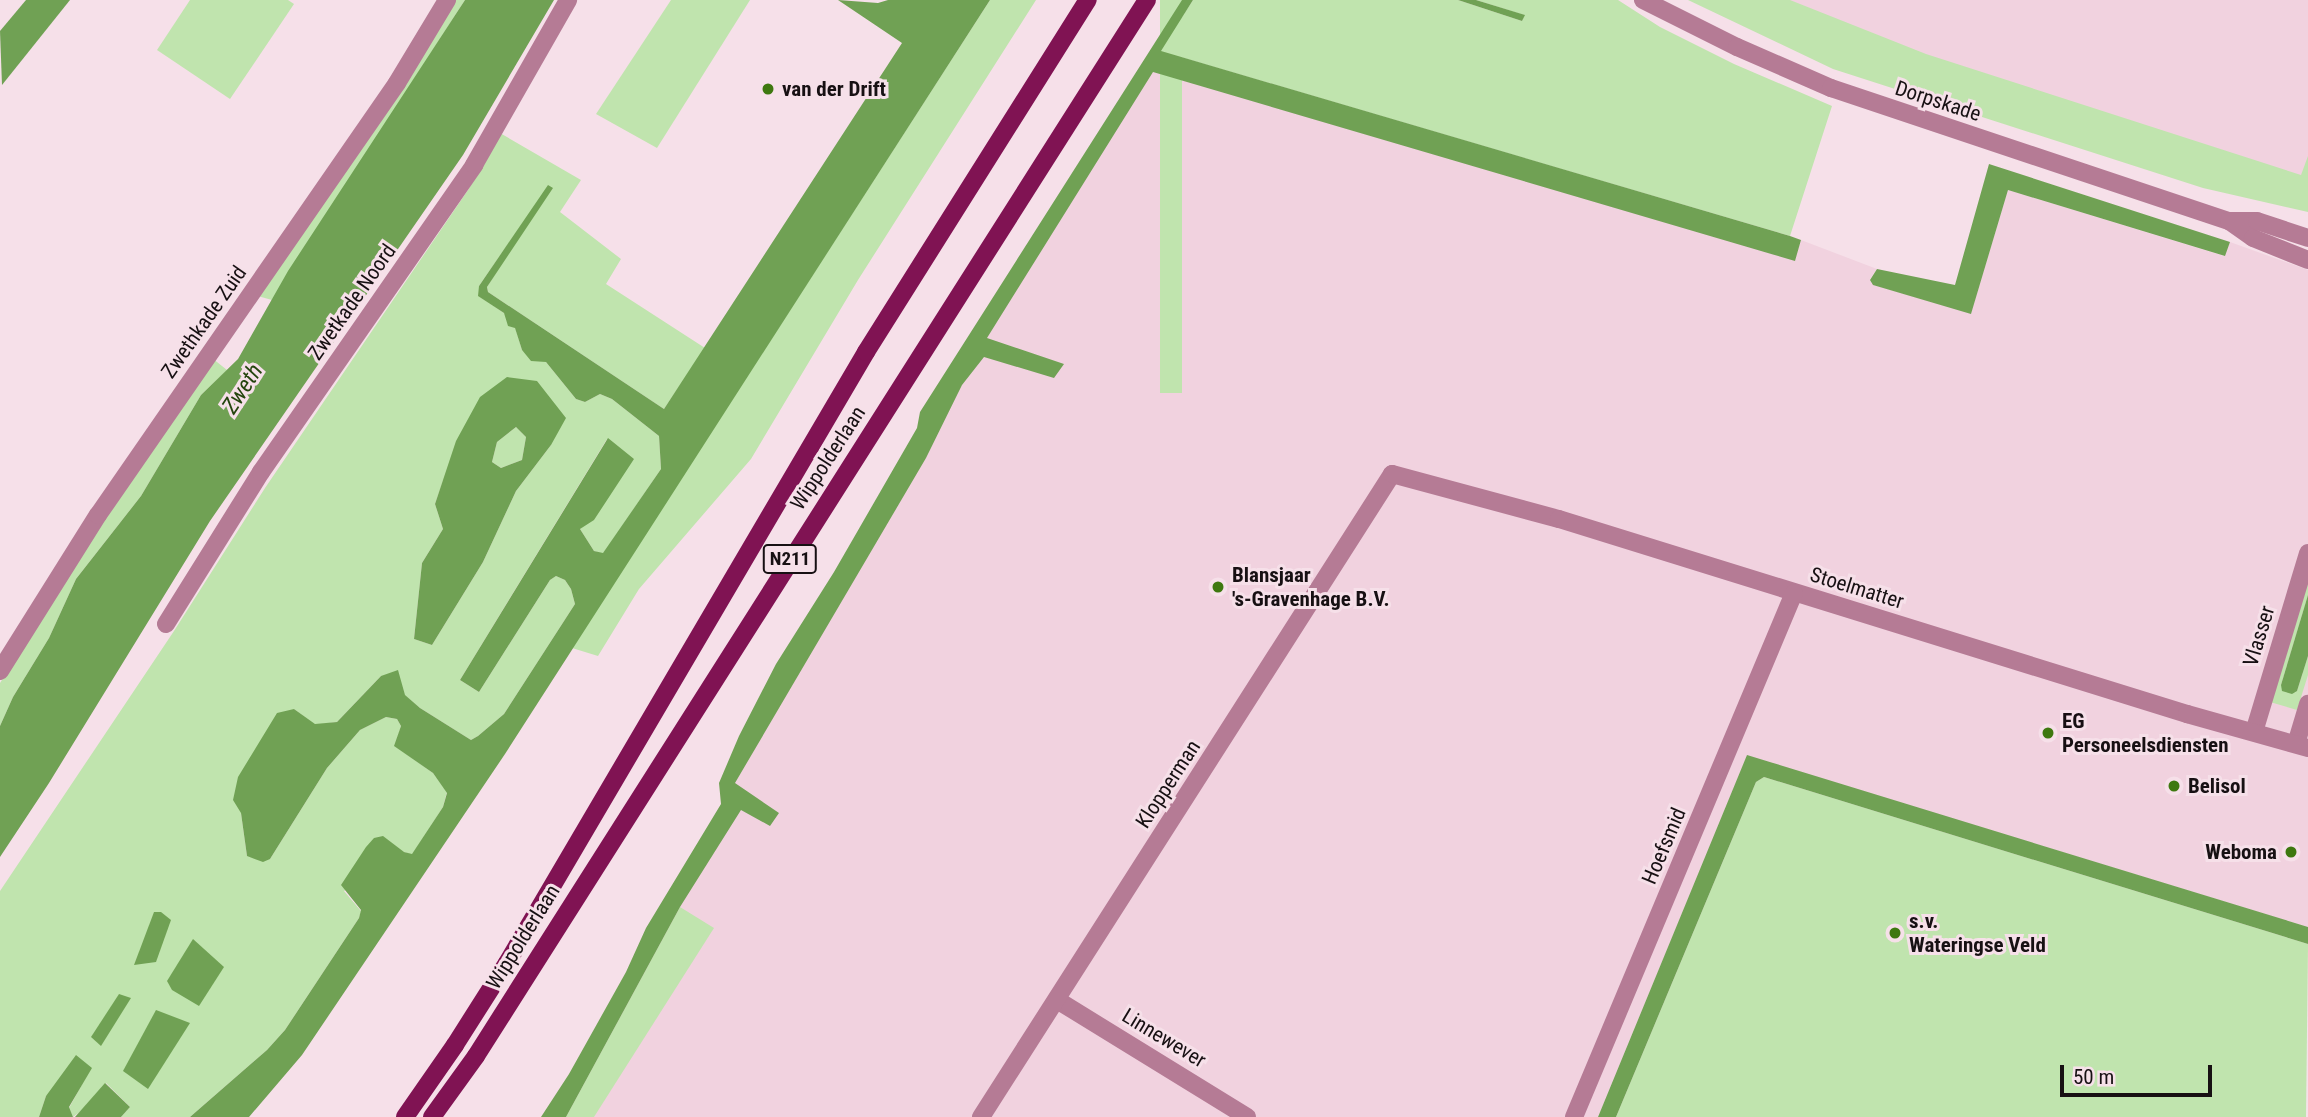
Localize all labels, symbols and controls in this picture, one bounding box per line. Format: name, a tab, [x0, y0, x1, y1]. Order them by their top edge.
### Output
street label: Dorpskade	[1892, 75, 1984, 127]
place label: van der Drift	[782, 76, 886, 102]
marker: van der Drift	[760, 81, 776, 97]
street label: Zwetkade Noord	[303, 239, 401, 365]
street label: Zwethkade Zuid	[156, 261, 252, 383]
water label: Zweth	[217, 359, 269, 419]
street label: Wippolderlaan	[785, 401, 871, 515]
road number: N211	[762, 544, 818, 574]
place label: Blansjaar 's-Gravenhage B.V.	[1232, 562, 1390, 612]
street label: Stoelmatter	[1807, 562, 1907, 614]
marker: Blansjaar 's-Gravenhage B.V.	[1210, 579, 1226, 595]
street label: Vlasser	[2238, 603, 2280, 669]
place label: EG Personeelsdiensten	[2062, 708, 2228, 758]
marker: EG Personeelsdiensten	[2040, 725, 2056, 741]
street label: Klopperman	[1130, 735, 1206, 833]
place label: Belisol	[2188, 773, 2246, 799]
marker: Belisol	[2166, 778, 2182, 794]
street label: Hoefsmid	[1637, 804, 1691, 888]
place label: Weboma	[2205, 839, 2277, 865]
marker: Weboma	[2283, 844, 2299, 860]
street label: Wippolderlaan	[481, 880, 565, 994]
place label: s.v. Wateringse Veld	[1909, 908, 2046, 958]
marker: s.v. Wateringse Veld	[1887, 925, 1903, 941]
street label: Linnewever	[1117, 1003, 1211, 1073]
scale bar	[2063, 1050, 2215, 1094]
text: 50 m	[2073, 1065, 2114, 1089]

